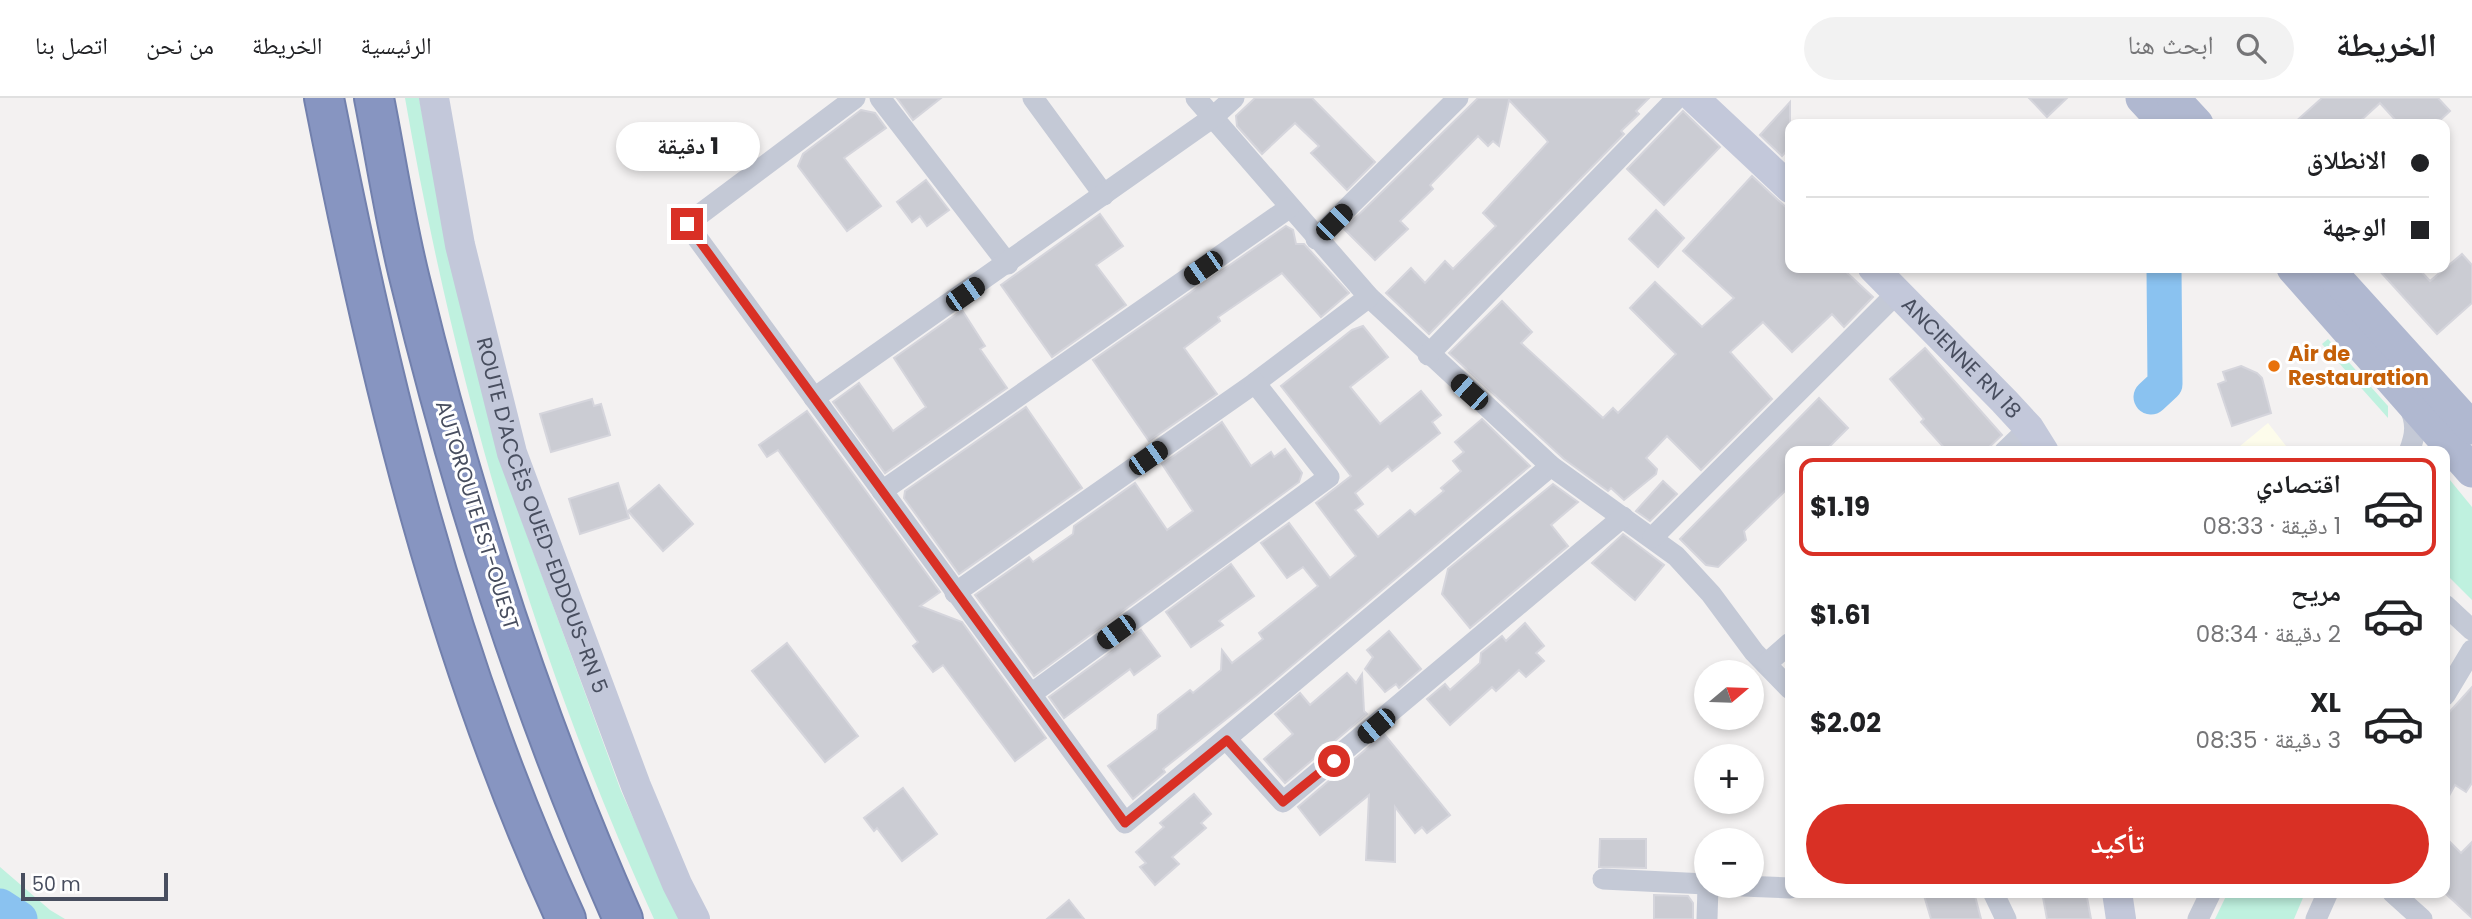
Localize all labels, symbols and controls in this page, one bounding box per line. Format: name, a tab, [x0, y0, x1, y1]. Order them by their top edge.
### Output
search box	[1804, 17, 2294, 80]
text: الخريطة	[2336, 21, 2437, 68]
text: ابحث هنا	[2128, 27, 2214, 63]
text: اتصل بنا	[35, 29, 108, 62]
text: من نحن	[146, 29, 214, 62]
text: الخريطة	[252, 29, 323, 62]
text: الرئيسية	[361, 29, 432, 62]
icon: search	[2232, 29, 2270, 67]
callout: 1 دقيقة	[615, 122, 759, 172]
text: 1 دقيقة	[657, 130, 719, 162]
text: الانطلاق	[2307, 142, 2387, 178]
car	[1312, 200, 1357, 244]
route end	[671, 208, 703, 240]
text: الوجهة	[2322, 209, 2387, 245]
car	[1180, 247, 1227, 289]
car	[942, 273, 989, 315]
street label: ANCIENNE RN 18	[1895, 290, 2028, 425]
street label: ROUTE D'ACCÈS OUED-EDDOUS-RN 5	[470, 334, 615, 697]
place label: Air de Restauration	[2288, 339, 2429, 392]
marker: Air de Restauration	[2266, 358, 2282, 374]
car	[1447, 370, 1492, 414]
street label: AUTOROUTE EST-OUEST	[429, 397, 526, 633]
car	[1125, 437, 1172, 479]
text: اقتصادي	[2256, 466, 2341, 502]
icon: car	[2362, 476, 2425, 539]
text: $1.19	[1810, 489, 1870, 525]
text: 1 دقيقة · 08:33	[2203, 510, 2341, 542]
text: مريح	[2291, 574, 2341, 610]
icon: car	[2362, 584, 2425, 647]
text: $1.61	[1810, 597, 1871, 633]
car	[1093, 611, 1140, 653]
text: 2 دقيقة · 08:34	[2196, 618, 2341, 650]
north arrow	[1694, 660, 1764, 730]
map controls	[1694, 660, 1764, 898]
text: XL	[2310, 685, 2341, 721]
icon: car	[2362, 692, 2425, 755]
car	[1354, 704, 1399, 748]
text: $2.02	[1810, 705, 1881, 741]
text: 3 دقيقة · 08:35	[2196, 724, 2341, 756]
button: +	[1694, 744, 1764, 814]
route start	[1318, 745, 1350, 777]
button: تأكيد	[1806, 804, 2429, 884]
button: −	[1694, 828, 1764, 898]
scale bar	[21, 870, 168, 902]
text: 50 m	[32, 871, 81, 898]

